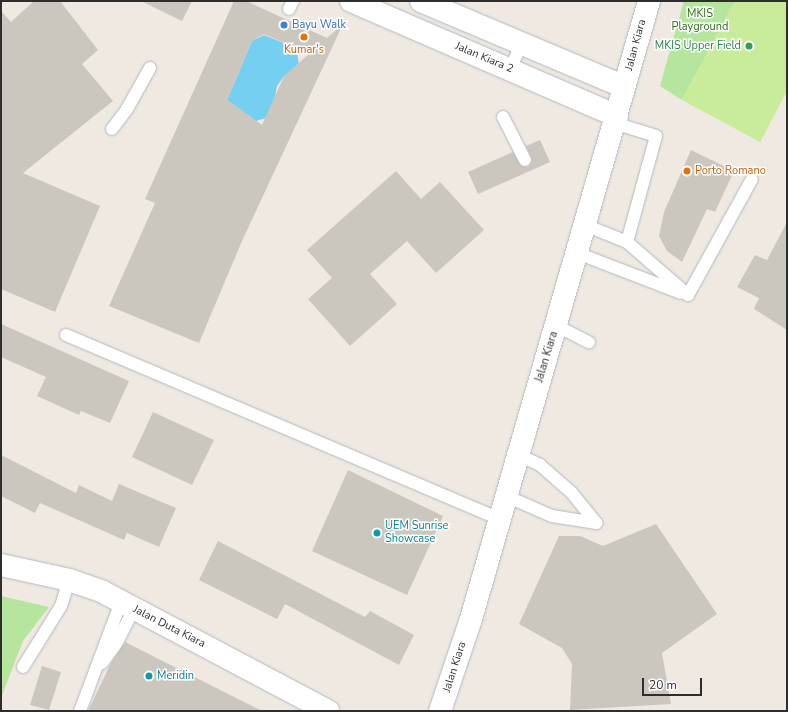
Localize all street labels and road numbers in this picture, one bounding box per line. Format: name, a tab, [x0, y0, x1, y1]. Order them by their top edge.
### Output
street label: Jalan Kiara	[623, 18, 649, 72]
street label: Jalan Kiara 2	[453, 40, 515, 76]
street label: Jalan Kiara	[533, 330, 561, 384]
street label: Jalan Duta Kiara	[131, 603, 207, 651]
street label: Jalan Kiara	[441, 640, 469, 694]

